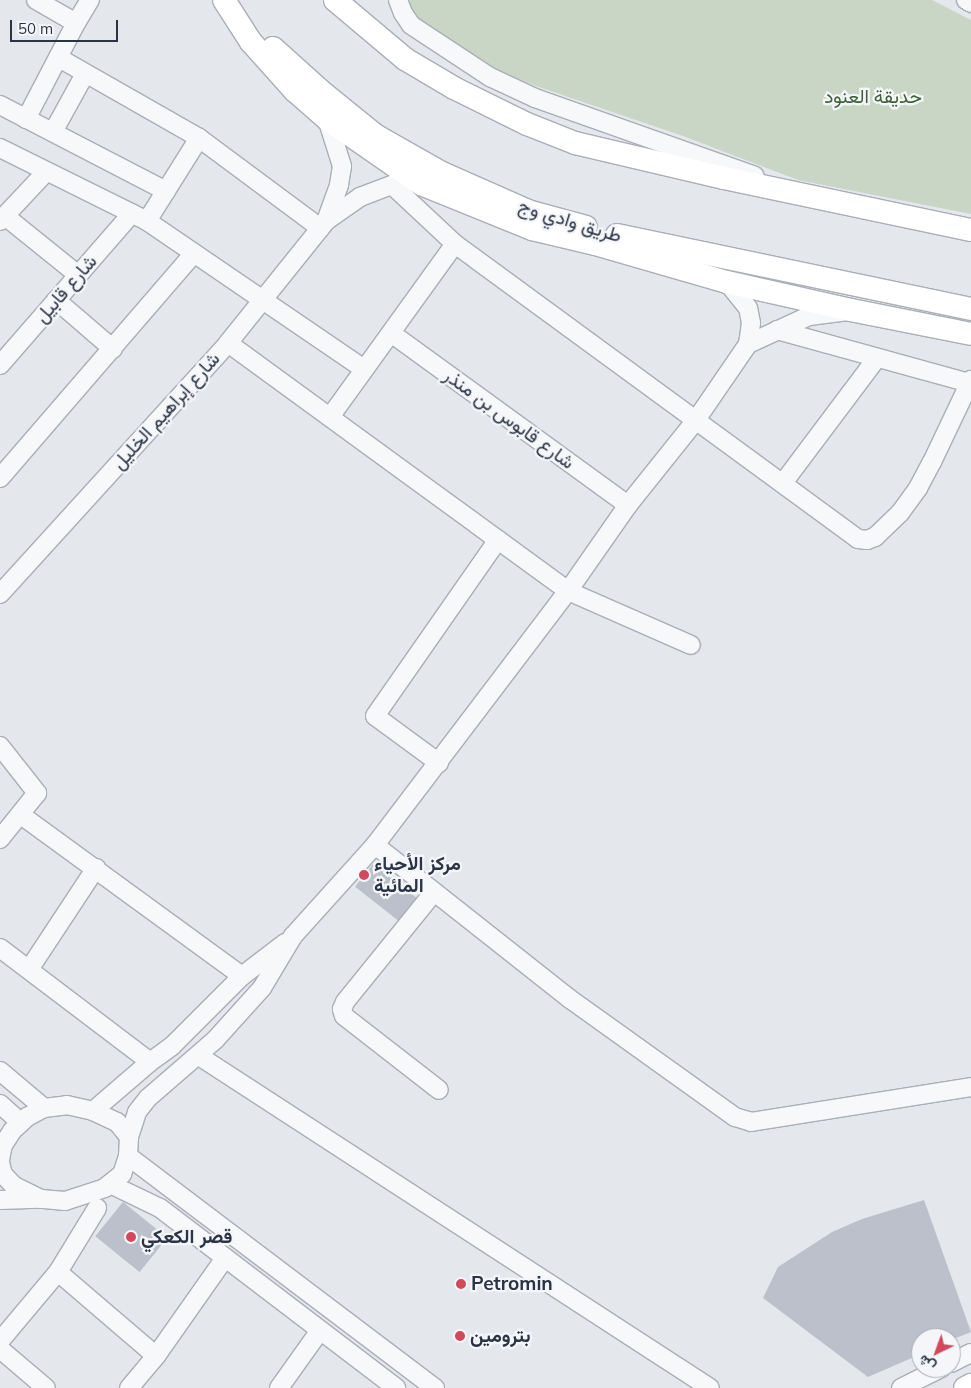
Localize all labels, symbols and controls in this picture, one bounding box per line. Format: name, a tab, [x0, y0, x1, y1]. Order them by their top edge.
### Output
scale bar	[12, 10, 120, 42]
text: 50 m	[18, 19, 53, 38]
park label: حديقة العنود	[824, 86, 922, 108]
street label: طريق وادي وج	[516, 195, 624, 247]
street label: شارع قابيل	[30, 250, 102, 328]
street label: شارع إبراهيم الخليل	[107, 348, 225, 474]
street label: شارع قابوس بن منذر	[439, 364, 579, 474]
place label: مركز الأحياء المائية	[374, 853, 461, 897]
marker: مركز الأحياء المائية	[358, 869, 370, 881]
place label: قصر الكعكي	[141, 1226, 232, 1248]
marker: قصر الكعكي	[125, 1231, 137, 1243]
place label: Petromin	[471, 1273, 553, 1295]
marker: Petromin	[455, 1278, 467, 1290]
place label: بترومين	[470, 1325, 530, 1347]
north arrow	[911, 1328, 961, 1378]
marker: بترومين	[454, 1330, 466, 1342]
text: ش	[914, 1351, 939, 1376]

